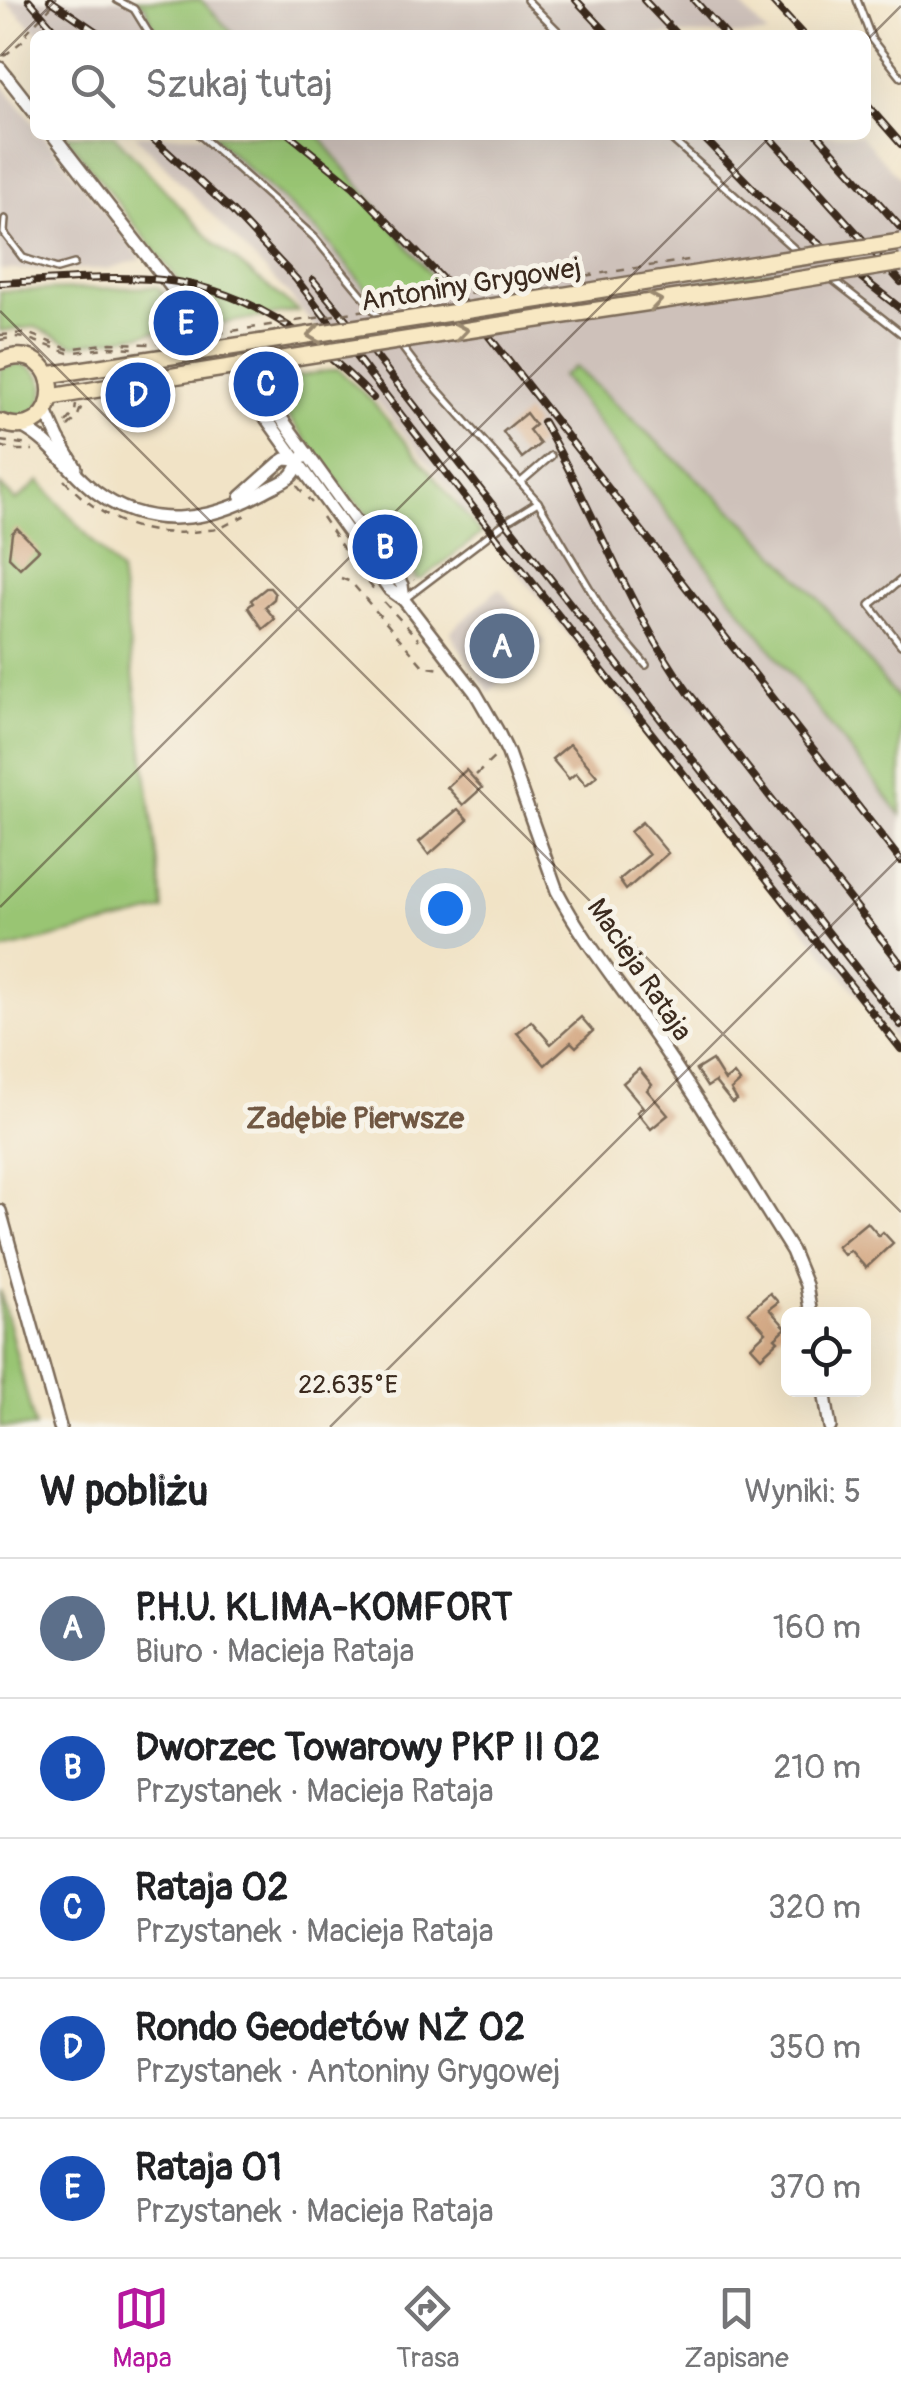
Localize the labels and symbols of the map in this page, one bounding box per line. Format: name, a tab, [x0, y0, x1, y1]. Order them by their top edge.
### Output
street label: Antoniny Grygowej	[359, 250, 583, 320]
pin: E	[154, 286, 218, 360]
one-way arrow	[646, 291, 663, 312]
one-way arrow	[453, 321, 469, 342]
one-way arrow	[305, 324, 322, 345]
pin: C	[234, 346, 298, 422]
pin: D	[106, 358, 170, 432]
pin: B	[352, 510, 418, 584]
pin: A	[470, 608, 534, 684]
your location	[420, 883, 471, 934]
street label: Macieja Rataja	[579, 892, 699, 1048]
district label: Zadębie Pierwsze	[246, 1100, 465, 1137]
text: 22.635°E	[298, 1370, 398, 1401]

